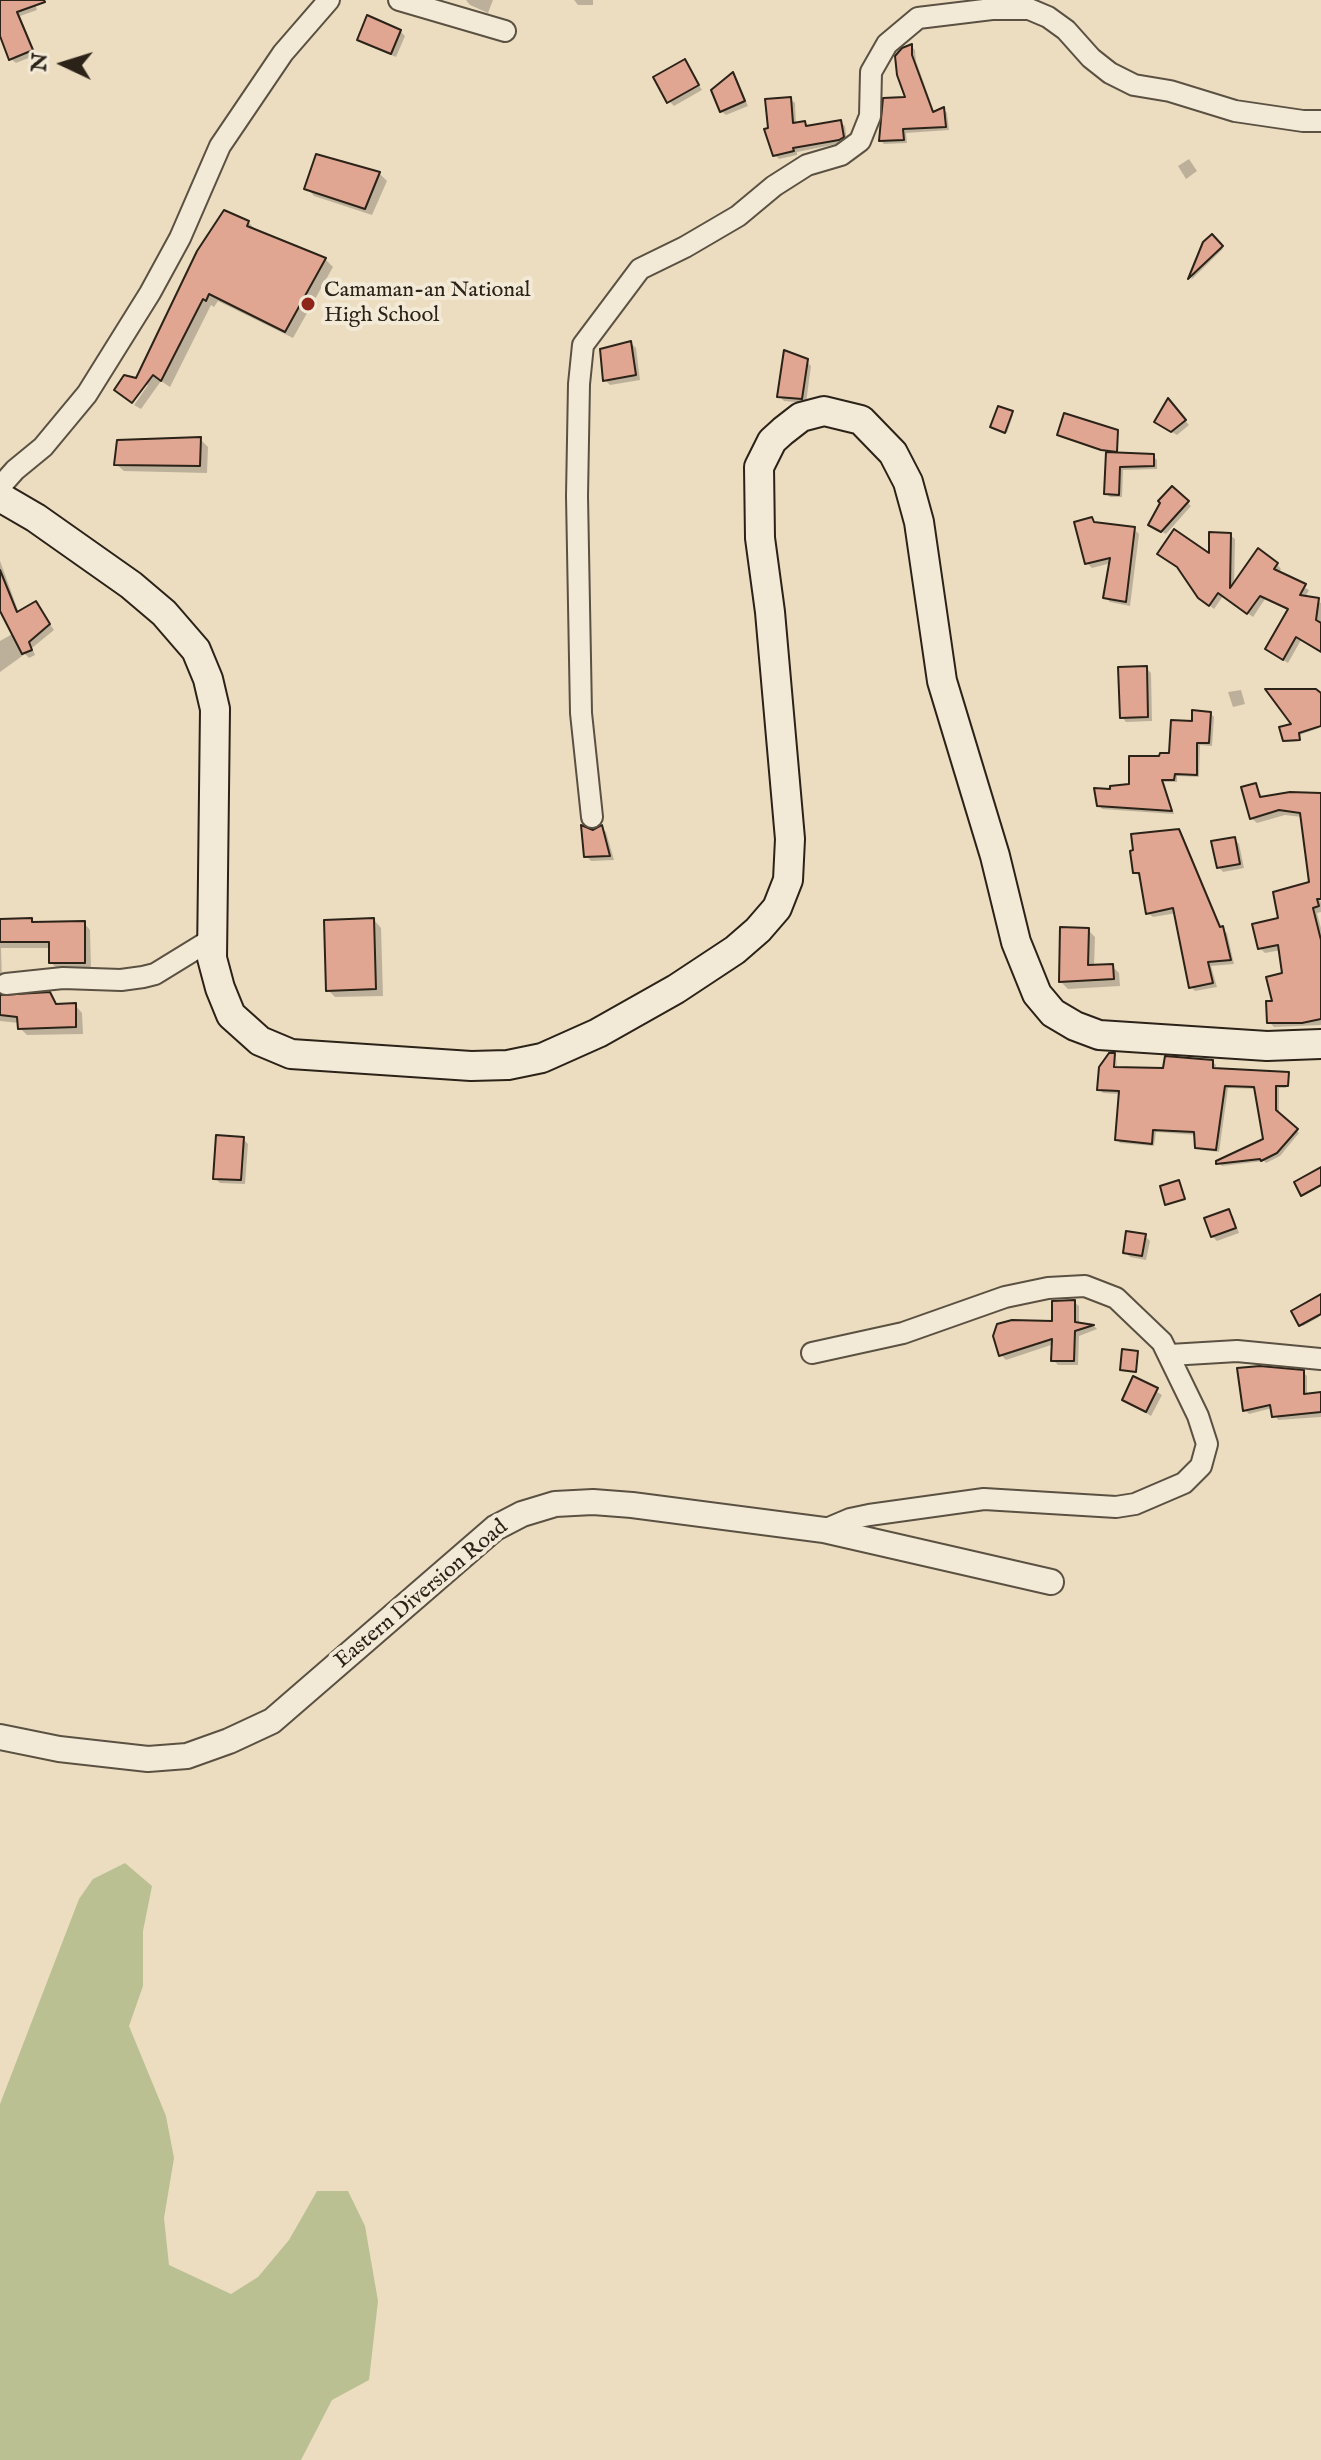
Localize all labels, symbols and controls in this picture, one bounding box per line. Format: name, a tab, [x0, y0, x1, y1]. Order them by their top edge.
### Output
north arrow	[24, 24, 104, 104]
text: N	[25, 52, 55, 73]
place label: Camaman-an National High School	[324, 278, 530, 330]
marker: Camaman-an National High School	[299, 295, 317, 313]
street label: Eastern Diversion Road	[330, 1515, 514, 1675]

